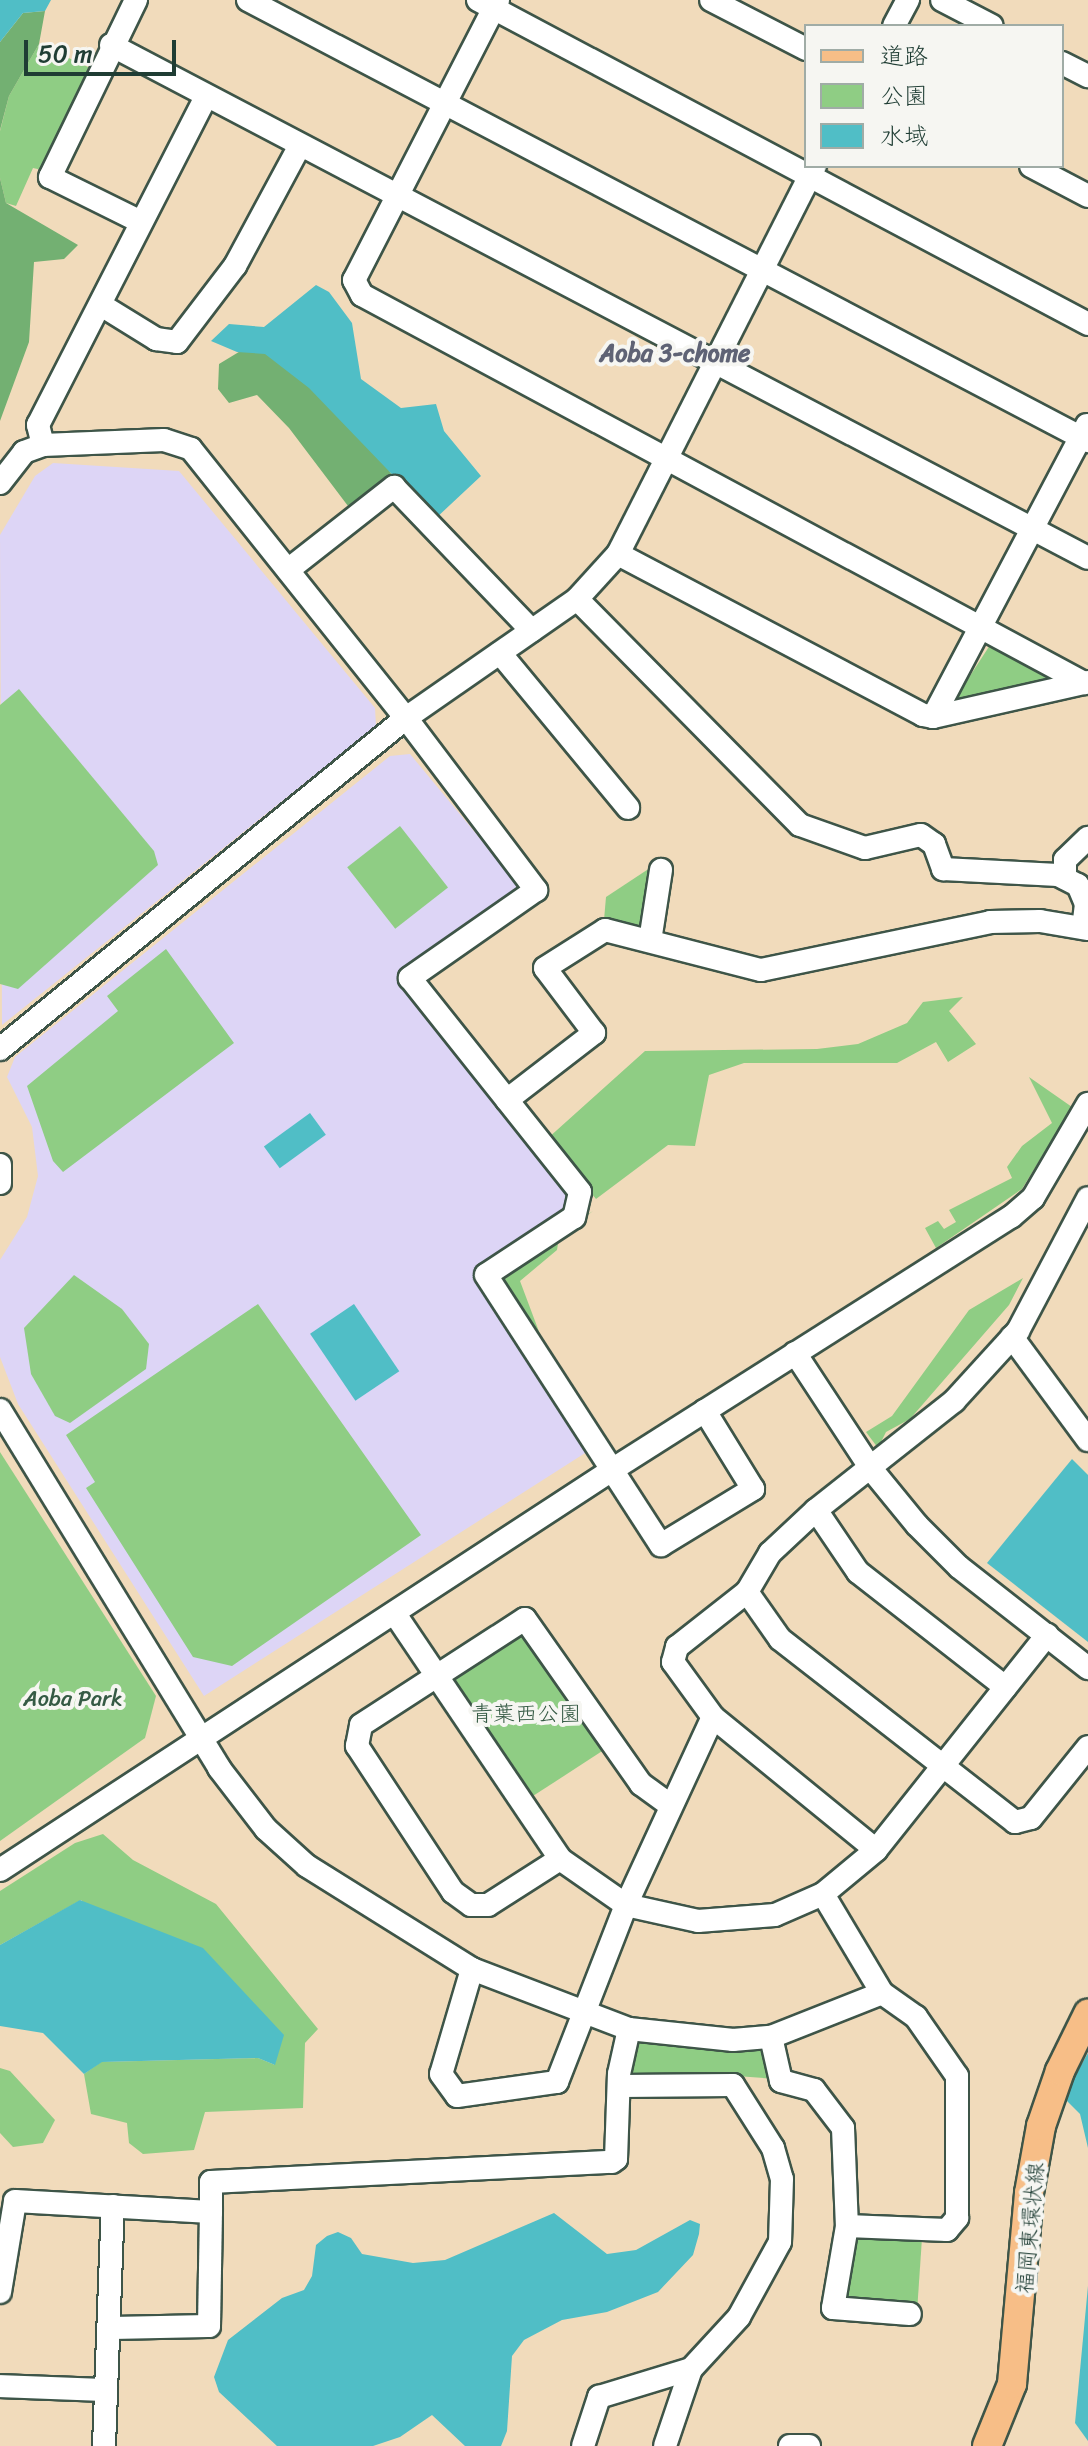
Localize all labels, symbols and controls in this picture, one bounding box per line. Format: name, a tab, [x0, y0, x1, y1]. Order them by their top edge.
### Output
scale bar	[28, 24, 180, 74]
legend	[804, 24, 1064, 168]
text: 50 m	[38, 33, 93, 75]
text: 道路	[880, 35, 928, 77]
text: 公園	[880, 75, 928, 117]
text: 水域	[880, 115, 928, 157]
district label: Aoba 3-chome	[599, 340, 751, 368]
park label: Aoba Park	[23, 1686, 123, 1712]
park label: 青葉西公園	[471, 1701, 581, 1727]
street label: 福岡東環状線	[1011, 2161, 1049, 2295]

